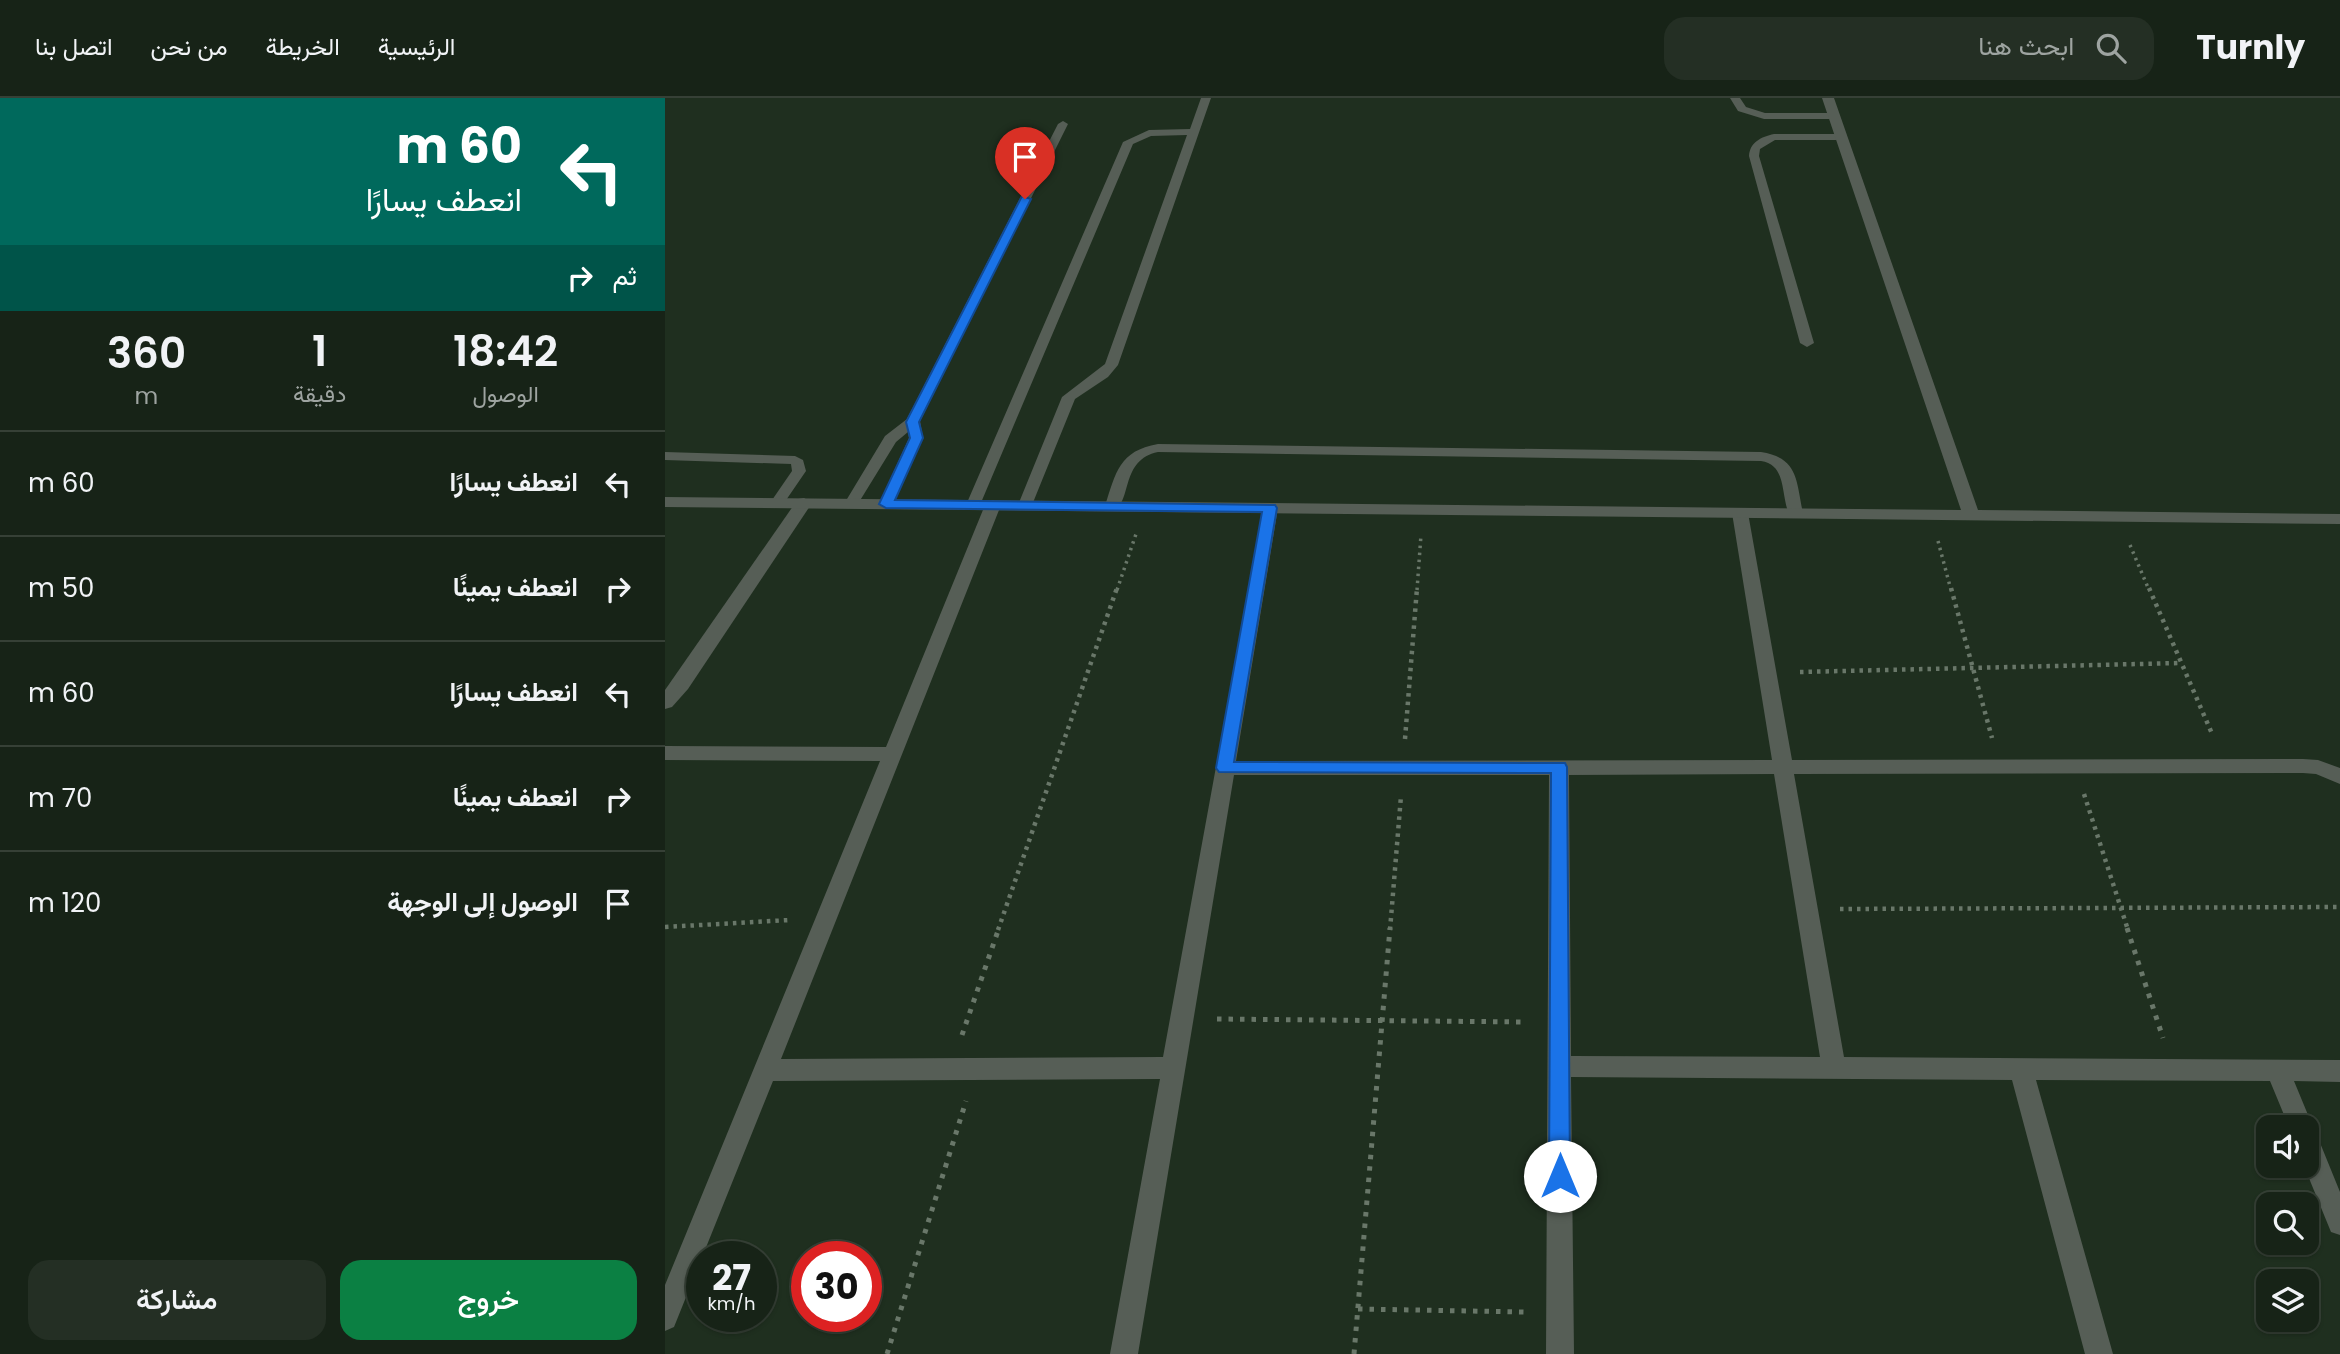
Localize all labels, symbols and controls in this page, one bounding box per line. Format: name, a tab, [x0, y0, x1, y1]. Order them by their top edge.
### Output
search box	[1664, 17, 2154, 80]
text: Turnly	[2196, 24, 2305, 71]
text: ابحث هنا	[1978, 28, 2074, 64]
icon: search	[2092, 29, 2130, 67]
text: اتصل بنا	[35, 30, 113, 63]
text: من نحن	[151, 30, 228, 63]
text: الخريطة	[266, 30, 340, 63]
text: الرئيسية	[378, 30, 455, 63]
text: 60 m	[397, 112, 522, 180]
icon: left	[546, 126, 637, 217]
pin	[995, 127, 1055, 199]
icon: arrive	[1006, 138, 1044, 176]
text: انعطف يسارًا	[366, 177, 522, 222]
text: ثم	[613, 258, 637, 294]
icon: right	[561, 259, 599, 297]
text: 1	[312, 322, 327, 381]
text: 18:42	[453, 322, 558, 381]
text: 360	[107, 324, 186, 383]
text: دقيقة	[293, 378, 346, 410]
text: الوصول	[472, 378, 539, 410]
text: m	[135, 380, 158, 412]
text: انعطف يسارًا	[449, 464, 578, 500]
text: 60 m	[28, 465, 95, 501]
icon: left	[599, 465, 637, 503]
text: انعطف يمينًا	[453, 569, 578, 605]
text: 50 m	[28, 570, 94, 606]
icon: right	[599, 570, 637, 608]
text: انعطف يسارًا	[449, 674, 578, 710]
text: 60 m	[28, 675, 95, 711]
icon: left	[599, 675, 637, 713]
text: انعطف يمينًا	[453, 779, 578, 815]
text: 70 m	[28, 780, 92, 816]
icon: right	[599, 780, 637, 818]
text: الوصول إلى الوجهة	[387, 884, 578, 920]
text: 120 m	[28, 885, 101, 921]
icon: arrive	[599, 885, 637, 923]
map controls	[2256, 1115, 2319, 1332]
button: sound	[2256, 1115, 2319, 1178]
position arrow	[1523, 1139, 1597, 1213]
button: search	[2256, 1192, 2319, 1255]
speed limit sign: 30	[791, 1241, 882, 1332]
text: 27	[712, 1253, 751, 1302]
button: مشاركة	[28, 1260, 326, 1340]
button: خروج	[340, 1260, 637, 1340]
button: layers	[2256, 1269, 2319, 1332]
text: km/h	[708, 1291, 755, 1316]

